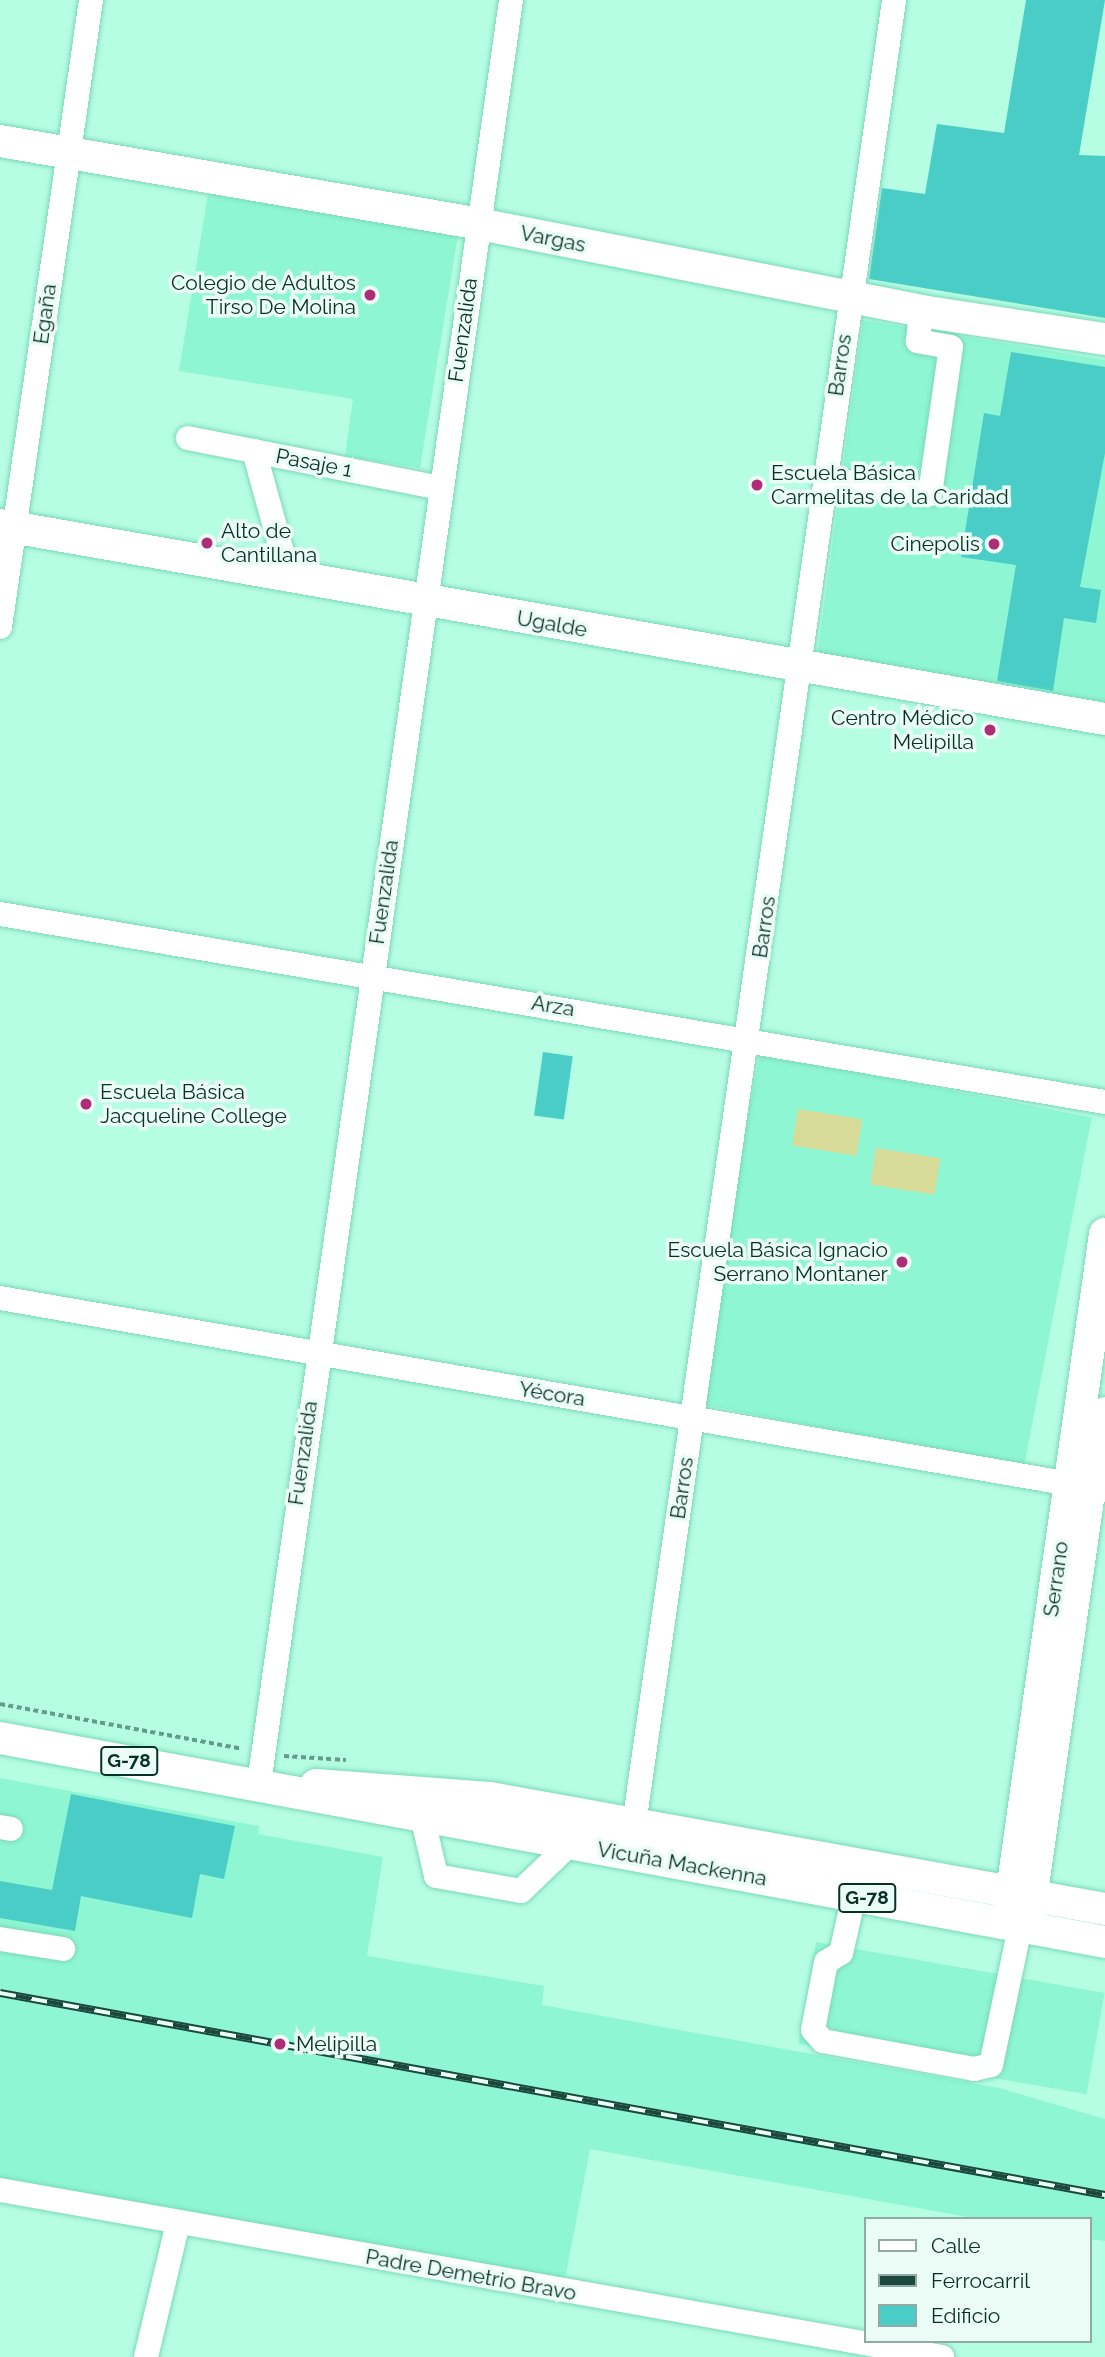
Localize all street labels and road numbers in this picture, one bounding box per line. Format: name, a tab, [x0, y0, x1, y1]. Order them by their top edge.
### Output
street label: Vargas	[518, 220, 588, 258]
street label: Fuenzalida	[443, 276, 483, 384]
street label: Egaña	[28, 282, 62, 346]
street label: Barros	[823, 332, 857, 398]
street label: Pasaje 1	[274, 443, 354, 483]
street label: Ugalde	[515, 605, 589, 643]
street label: Fuenzalida	[364, 838, 404, 946]
street label: Barros	[747, 894, 781, 960]
street label: Arza	[530, 990, 576, 1022]
street label: Yécora	[517, 1376, 587, 1412]
street label: Fuenzalida	[283, 1399, 323, 1507]
street label: Barros	[665, 1455, 699, 1521]
street label: Serrano	[1038, 1540, 1074, 1618]
road number: G-78	[99, 1746, 159, 1777]
street label: Vicuña Mackenna	[595, 1837, 769, 1891]
road number: G-78	[837, 1882, 897, 1914]
street label: Padre Demetrio Bravo	[364, 2244, 578, 2306]

